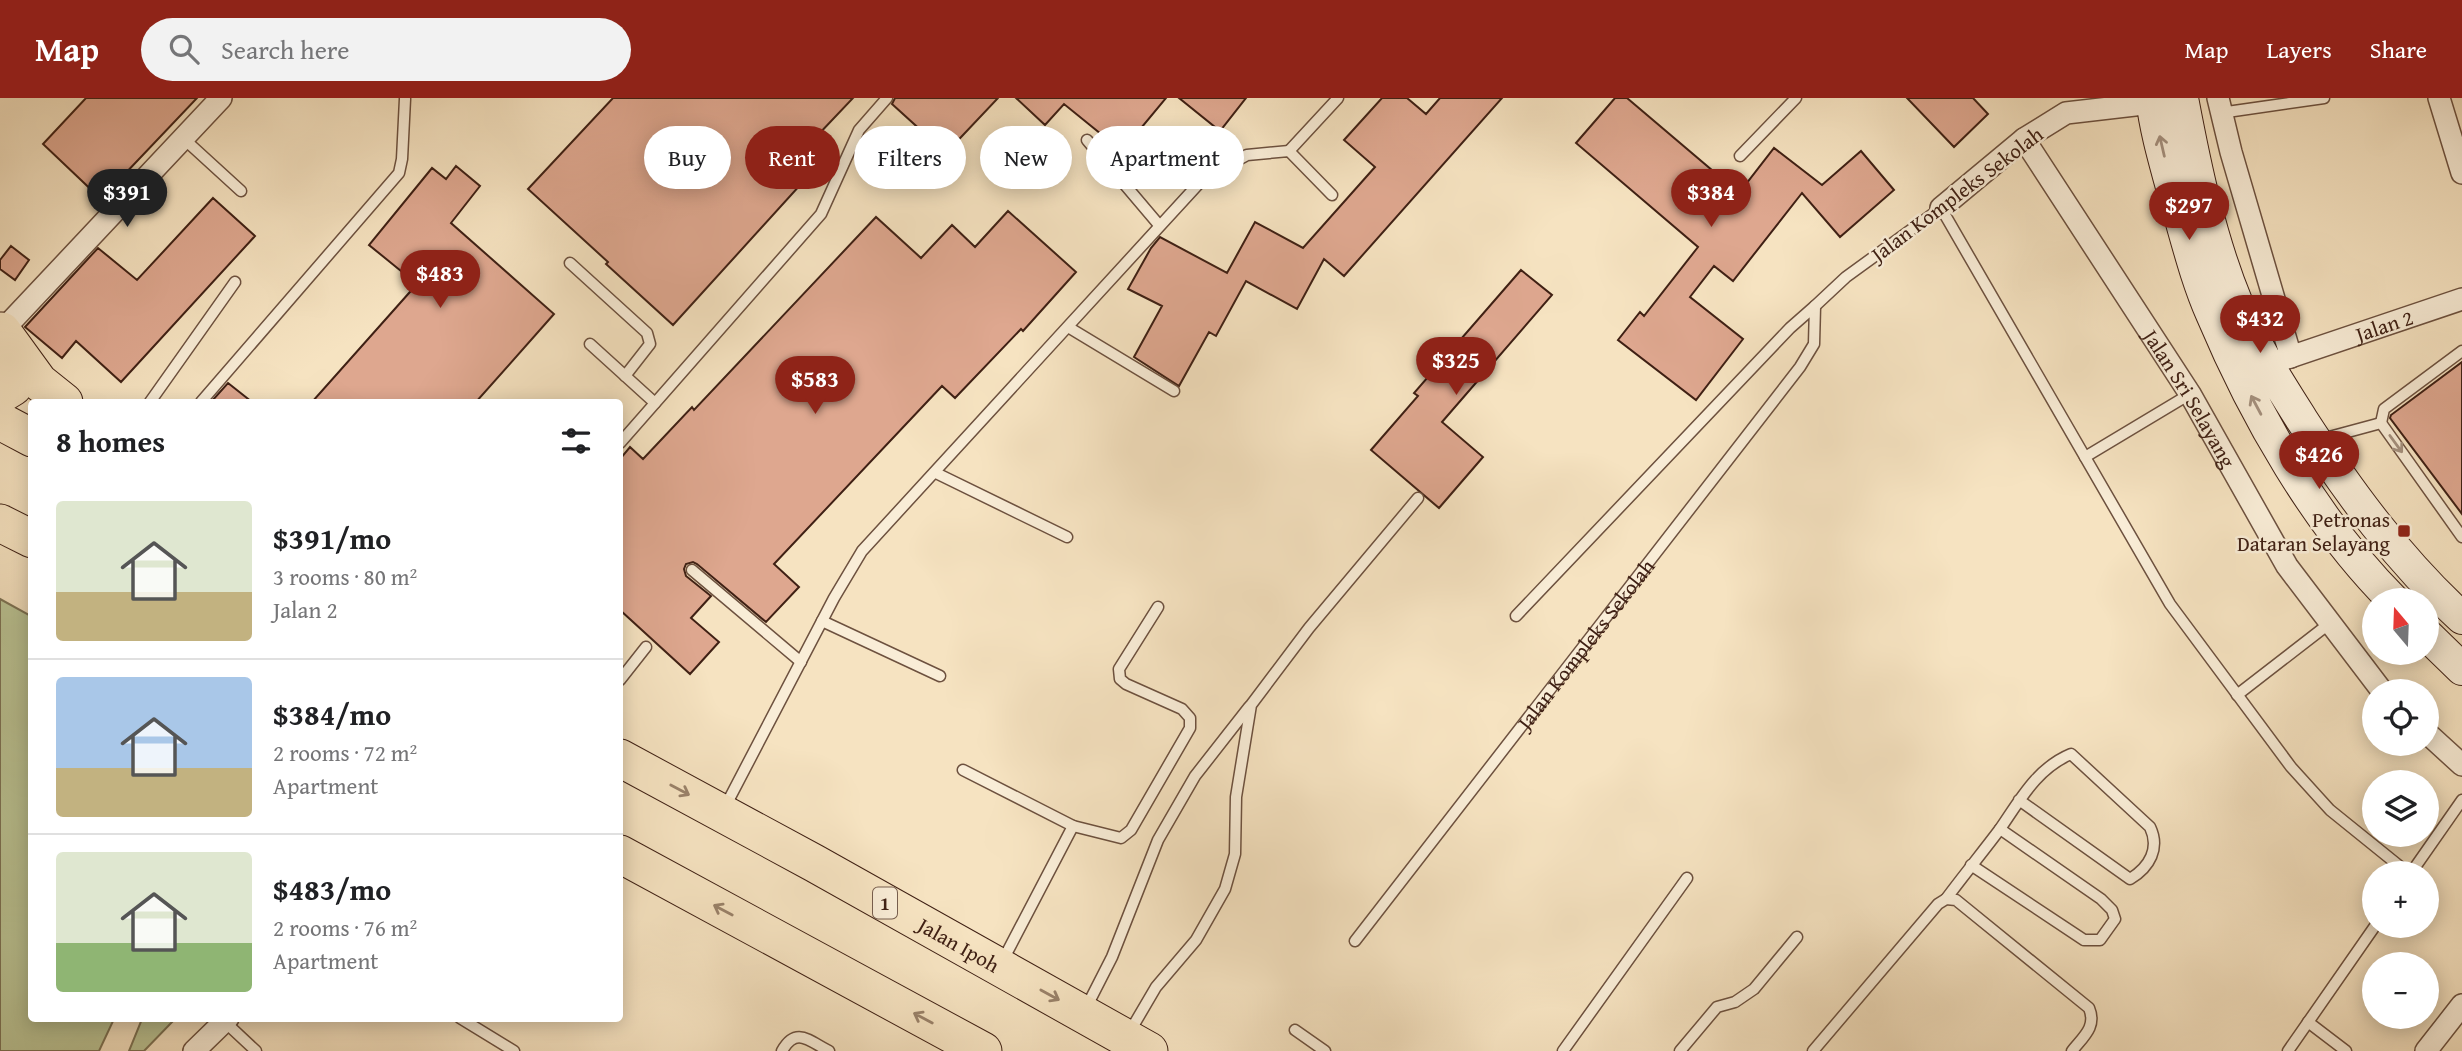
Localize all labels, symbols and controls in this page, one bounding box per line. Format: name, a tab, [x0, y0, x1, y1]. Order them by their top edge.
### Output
search box	[141, 18, 631, 81]
text: Map	[35, 25, 99, 73]
icon: search	[165, 30, 203, 68]
text: Search here	[221, 30, 349, 69]
text: Map	[2185, 32, 2228, 67]
text: Layers	[2266, 32, 2332, 67]
text: Share	[2370, 32, 2427, 67]
street label: Jalan Kompleks Sekolah	[1862, 119, 2050, 271]
chip: Buy	[644, 126, 731, 189]
chip: Rent	[745, 126, 840, 189]
chip: Filters	[854, 126, 966, 189]
chip: New	[980, 126, 1072, 189]
chip: Apartment	[1086, 126, 1244, 189]
one-way arrow	[2155, 135, 2168, 158]
pin: $391	[86, 170, 168, 229]
pin: $384	[1670, 170, 1752, 229]
text: $391	[103, 175, 151, 208]
text: $384	[1687, 175, 1735, 208]
pin: $297	[2148, 183, 2230, 242]
text: $297	[2165, 188, 2213, 221]
pin: $483	[399, 250, 481, 310]
text: $483	[416, 256, 464, 289]
pin: $432	[2219, 296, 2301, 355]
text: $432	[2236, 301, 2284, 334]
street label: Jalan 2	[2348, 301, 2417, 350]
street label: Jalan Sri Selayang	[2135, 321, 2244, 474]
pin: $325	[1415, 338, 1497, 397]
text: $325	[1432, 343, 1480, 376]
pin: $583	[774, 356, 856, 416]
text: $583	[791, 362, 839, 395]
one-way arrow	[2249, 395, 2263, 415]
text: 8 homes	[56, 419, 165, 463]
icon: filters	[557, 422, 595, 460]
pin: $426	[2278, 432, 2360, 491]
one-way arrow	[2388, 434, 2403, 453]
text: $426	[2295, 437, 2343, 470]
place label: Petronas Dataran Selayang	[2237, 504, 2391, 559]
text: $391/mo	[273, 516, 391, 560]
marker: Petronas Dataran Selayang	[2396, 523, 2412, 539]
icon: home	[112, 529, 196, 613]
street label: Jalan Kompleks Sekolah	[1507, 552, 1662, 738]
text: 3 rooms · 80 m²	[273, 560, 417, 593]
north arrow	[2362, 588, 2440, 665]
map controls	[2362, 588, 2439, 1029]
text: Jalan 2	[273, 593, 338, 626]
button: locate	[2362, 679, 2439, 756]
text: $384/mo	[273, 692, 391, 736]
icon: home	[112, 705, 196, 789]
text: 2 rooms · 72 m²	[273, 736, 417, 769]
text: Apartment	[273, 769, 378, 802]
button: layers	[2362, 770, 2439, 847]
one-way arrow	[669, 783, 689, 797]
button: +	[2362, 861, 2439, 938]
text: $483/mo	[273, 867, 391, 911]
icon: home	[112, 880, 196, 964]
road number: 1	[873, 888, 897, 918]
one-way arrow	[713, 903, 733, 917]
street label: Jalan Ipoh	[910, 908, 1006, 980]
text: 2 rooms · 76 m²	[273, 911, 417, 944]
text: Apartment	[273, 944, 378, 977]
button: −	[2362, 952, 2439, 1029]
one-way arrow	[1039, 989, 1060, 1002]
one-way arrow	[913, 1011, 933, 1025]

